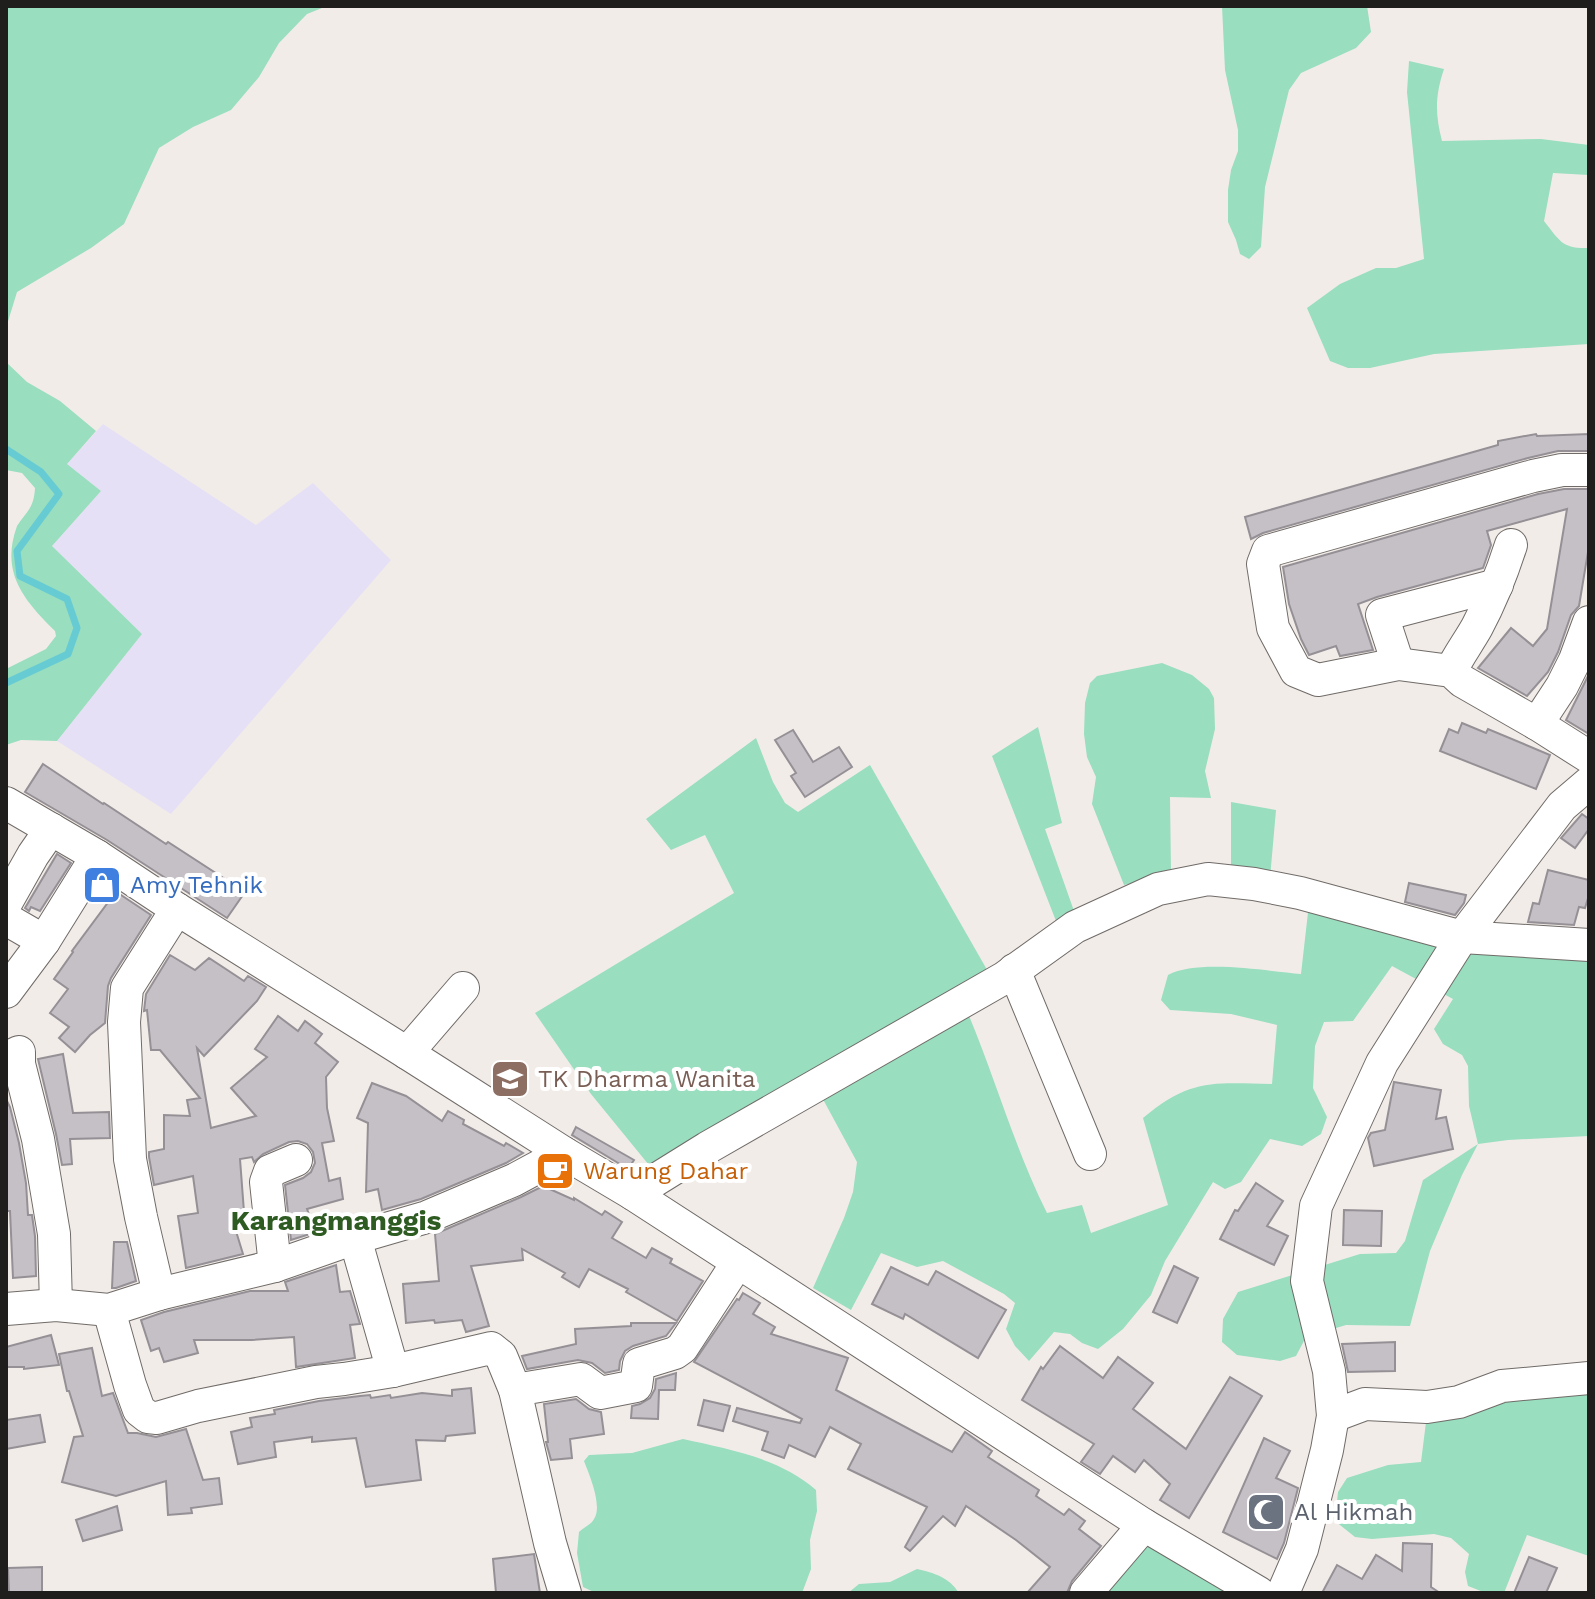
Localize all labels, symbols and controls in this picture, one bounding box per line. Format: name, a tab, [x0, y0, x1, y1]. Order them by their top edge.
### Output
shop icon: Amy Tehnik	[81, 864, 123, 906]
place label: Amy Tehnik	[130, 871, 263, 899]
school or university icon: TK Dharma Wanita	[489, 1058, 531, 1100]
place label: TK Dharma Wanita	[538, 1065, 756, 1093]
cafe icon: Warung Dahar	[534, 1150, 576, 1192]
place label: Warung Dahar	[583, 1157, 748, 1185]
district label: Karangmanggis	[230, 1204, 442, 1237]
mosque icon: Al Hikmah	[1245, 1491, 1287, 1533]
place label: Al Hikmah	[1294, 1498, 1413, 1526]

